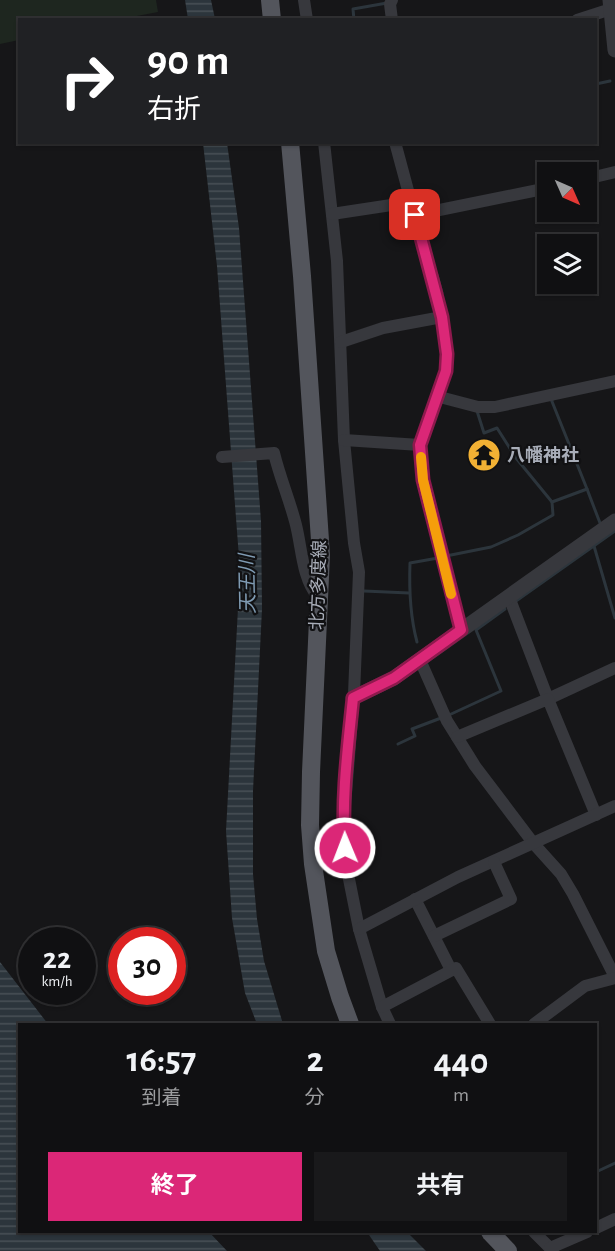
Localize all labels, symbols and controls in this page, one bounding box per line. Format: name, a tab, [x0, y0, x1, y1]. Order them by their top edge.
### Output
text: 90 m	[147, 40, 229, 82]
icon: right	[48, 42, 126, 120]
text: 右折	[147, 96, 201, 123]
north arrow	[537, 162, 597, 222]
map controls	[537, 162, 597, 294]
pin	[389, 189, 440, 240]
icon: arrive	[398, 198, 431, 231]
button: layers	[537, 234, 597, 294]
temple icon: 八幡神社	[466, 437, 502, 473]
place label: 八幡神社	[507, 445, 579, 465]
street label: 北方多度線	[306, 540, 330, 630]
water label: 天王川	[237, 552, 259, 614]
position arrow	[313, 816, 377, 880]
speed limit sign: 30	[108, 927, 186, 1005]
text: 22	[43, 944, 71, 974]
text: km/h	[42, 974, 72, 989]
text: 16:57	[127, 1042, 196, 1078]
text: 2	[306, 1042, 323, 1078]
text: 440	[433, 1044, 488, 1080]
text: m	[453, 1085, 469, 1105]
text: 到着	[141, 1088, 181, 1108]
text: 分	[305, 1088, 325, 1108]
button: 終了	[48, 1152, 302, 1221]
button: 共有	[314, 1152, 567, 1221]

